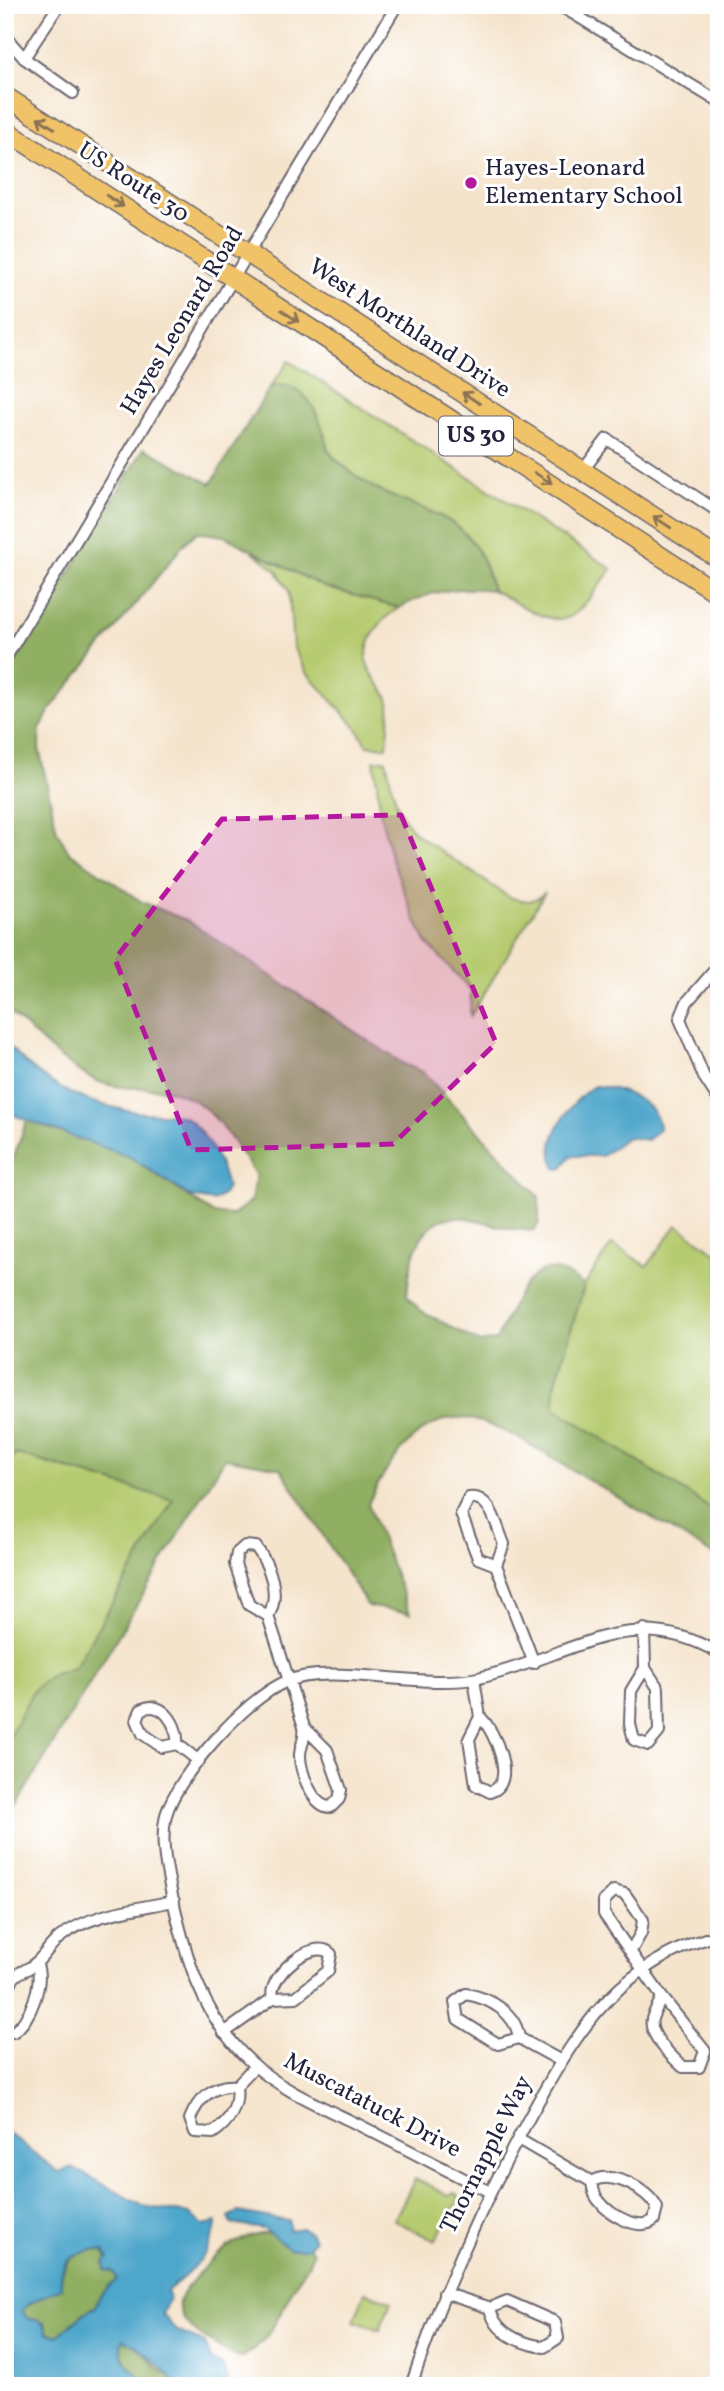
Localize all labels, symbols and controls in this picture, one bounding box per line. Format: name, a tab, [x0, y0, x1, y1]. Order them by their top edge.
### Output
one-way arrow	[37, 116, 56, 130]
street label: US Route 30	[70, 134, 196, 232]
place label: Hayes-Leonard Elementary School	[485, 152, 683, 214]
marker: Hayes-Leonard Elementary School	[463, 175, 479, 191]
one-way arrow	[104, 194, 124, 208]
street label: Hayes Leonard Road	[113, 220, 253, 422]
street label: West Morthland Drive	[301, 251, 517, 407]
one-way arrow	[280, 308, 299, 323]
one-way arrow	[462, 391, 481, 405]
road number: US 30	[439, 416, 513, 456]
one-way arrow	[533, 472, 553, 486]
one-way arrow	[652, 515, 672, 529]
street label: Muscatatuck Drive	[277, 2045, 467, 2167]
street label: Thornapple Way	[432, 2070, 542, 2240]

